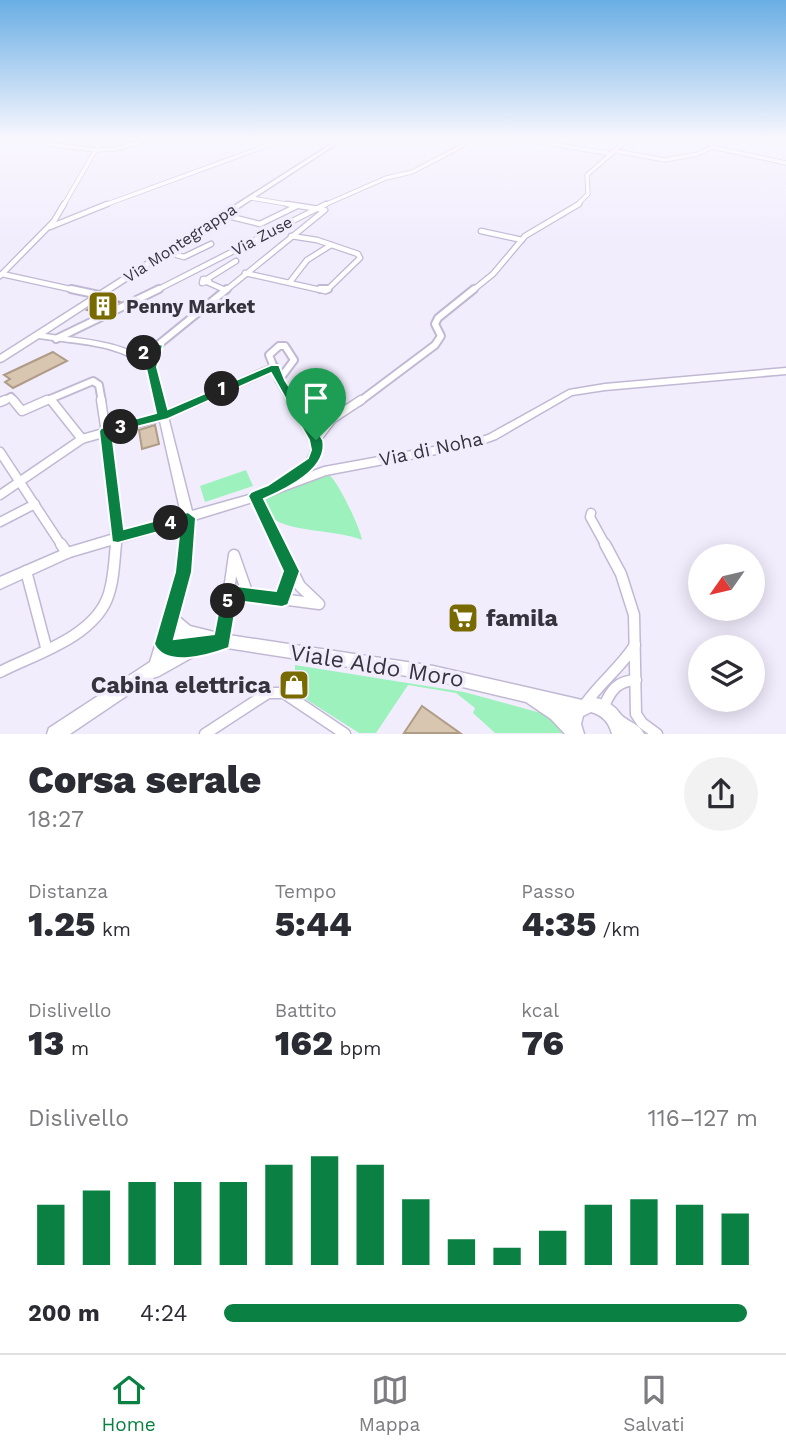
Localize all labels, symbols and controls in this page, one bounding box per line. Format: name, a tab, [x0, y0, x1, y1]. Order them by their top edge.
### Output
street label: Via Montegrappa	[120, 199, 240, 287]
street label: Via Zuse	[228, 212, 296, 260]
building icon: Penny Market	[86, 289, 120, 323]
place label: Penny Market	[126, 295, 256, 318]
pin: 2	[127, 336, 162, 370]
text: 2	[138, 341, 149, 364]
pin	[286, 368, 346, 440]
pin: 1	[204, 372, 240, 406]
text: 1	[217, 377, 226, 400]
icon: arrive	[297, 379, 335, 417]
pin: 3	[104, 410, 138, 444]
text: 3	[115, 415, 126, 438]
street label: Via di Noha	[377, 427, 485, 471]
pin: 4	[154, 505, 188, 540]
text: 4	[164, 511, 177, 534]
north arrow	[688, 544, 765, 621]
map controls	[688, 544, 765, 712]
pin: 5	[210, 584, 246, 618]
text: 5	[222, 589, 233, 612]
supermarket icon: famila	[446, 601, 480, 635]
place label: famila	[486, 605, 559, 632]
button: layers	[688, 635, 765, 712]
street label: Viale Aldo Moro	[288, 639, 466, 693]
shop icon: Cabina elettrica	[277, 668, 311, 702]
place label: Cabina elettrica	[91, 672, 272, 699]
button: share	[684, 757, 758, 831]
text: Corsa serale	[28, 758, 261, 802]
text: 18:27	[28, 806, 84, 833]
text: Distanza	[28, 880, 108, 903]
text: Tempo	[275, 880, 336, 903]
text: Passo	[521, 880, 575, 903]
text: 1.25	[28, 903, 96, 945]
text: 5:44	[275, 903, 352, 945]
text: 4:35	[521, 903, 596, 945]
text: km	[96, 918, 131, 941]
text: /km	[596, 918, 640, 941]
text: Dislivello	[28, 999, 111, 1022]
text: Battito	[275, 999, 337, 1022]
text: kcal	[521, 999, 559, 1022]
text: 13	[28, 1022, 65, 1064]
text: 162	[275, 1022, 333, 1064]
text: 76	[521, 1022, 564, 1064]
text: m	[65, 1037, 89, 1060]
text: bpm	[333, 1037, 381, 1060]
text: Dislivello	[28, 1105, 129, 1132]
text: 116–127 m	[648, 1105, 758, 1132]
text: 200 m	[28, 1300, 100, 1327]
text: 4:24	[140, 1300, 188, 1327]
tab: Home	[102, 1371, 156, 1436]
tab: Mappa	[359, 1371, 420, 1436]
tab: Salvati	[623, 1371, 684, 1436]

